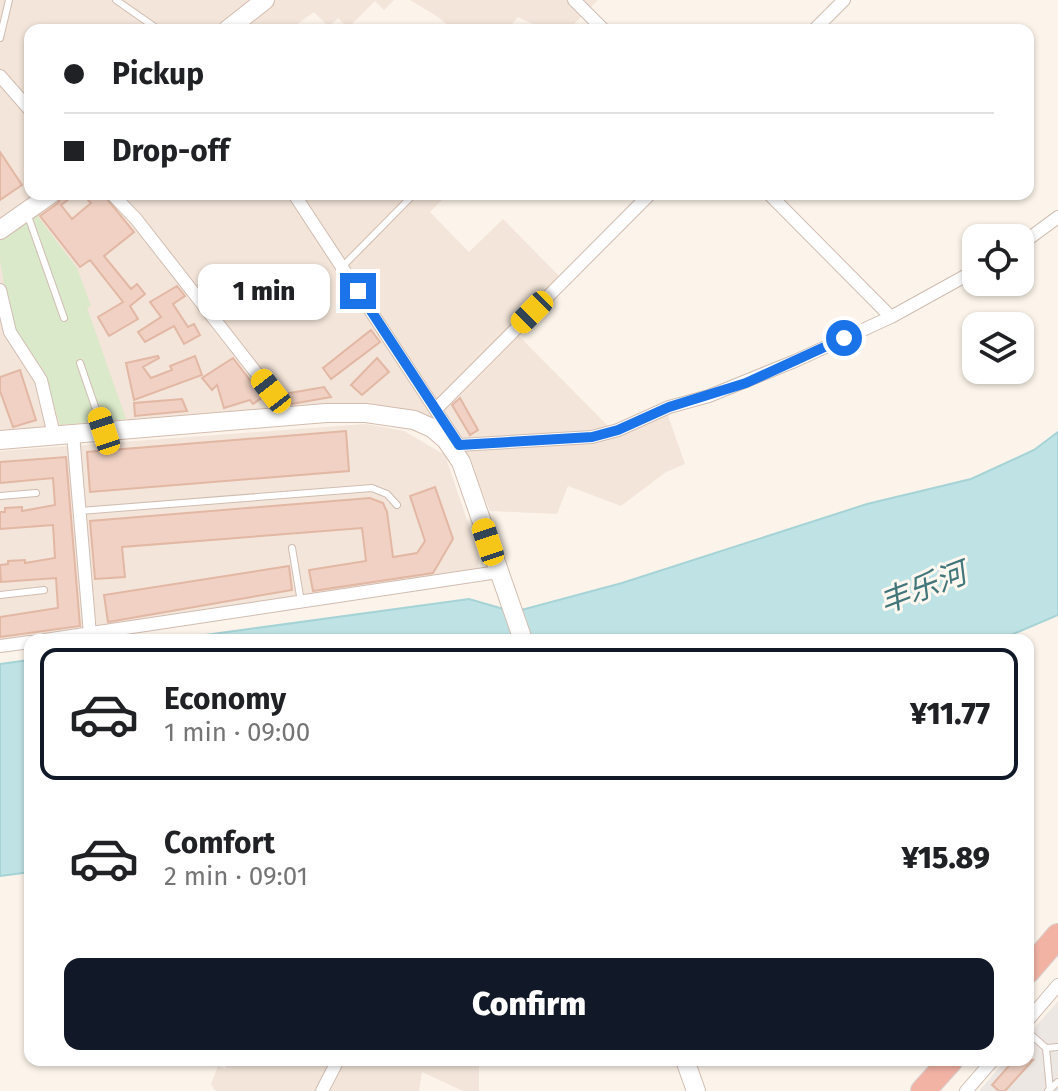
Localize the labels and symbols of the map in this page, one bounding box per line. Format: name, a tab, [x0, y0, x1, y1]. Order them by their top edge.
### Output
callout: 1 min	[198, 263, 330, 319]
route end	[340, 273, 376, 309]
car	[507, 287, 557, 337]
route start	[826, 320, 862, 356]
car	[247, 365, 295, 417]
car	[85, 404, 123, 458]
car	[469, 515, 507, 569]
water label: 丰乐河	[875, 553, 976, 621]

